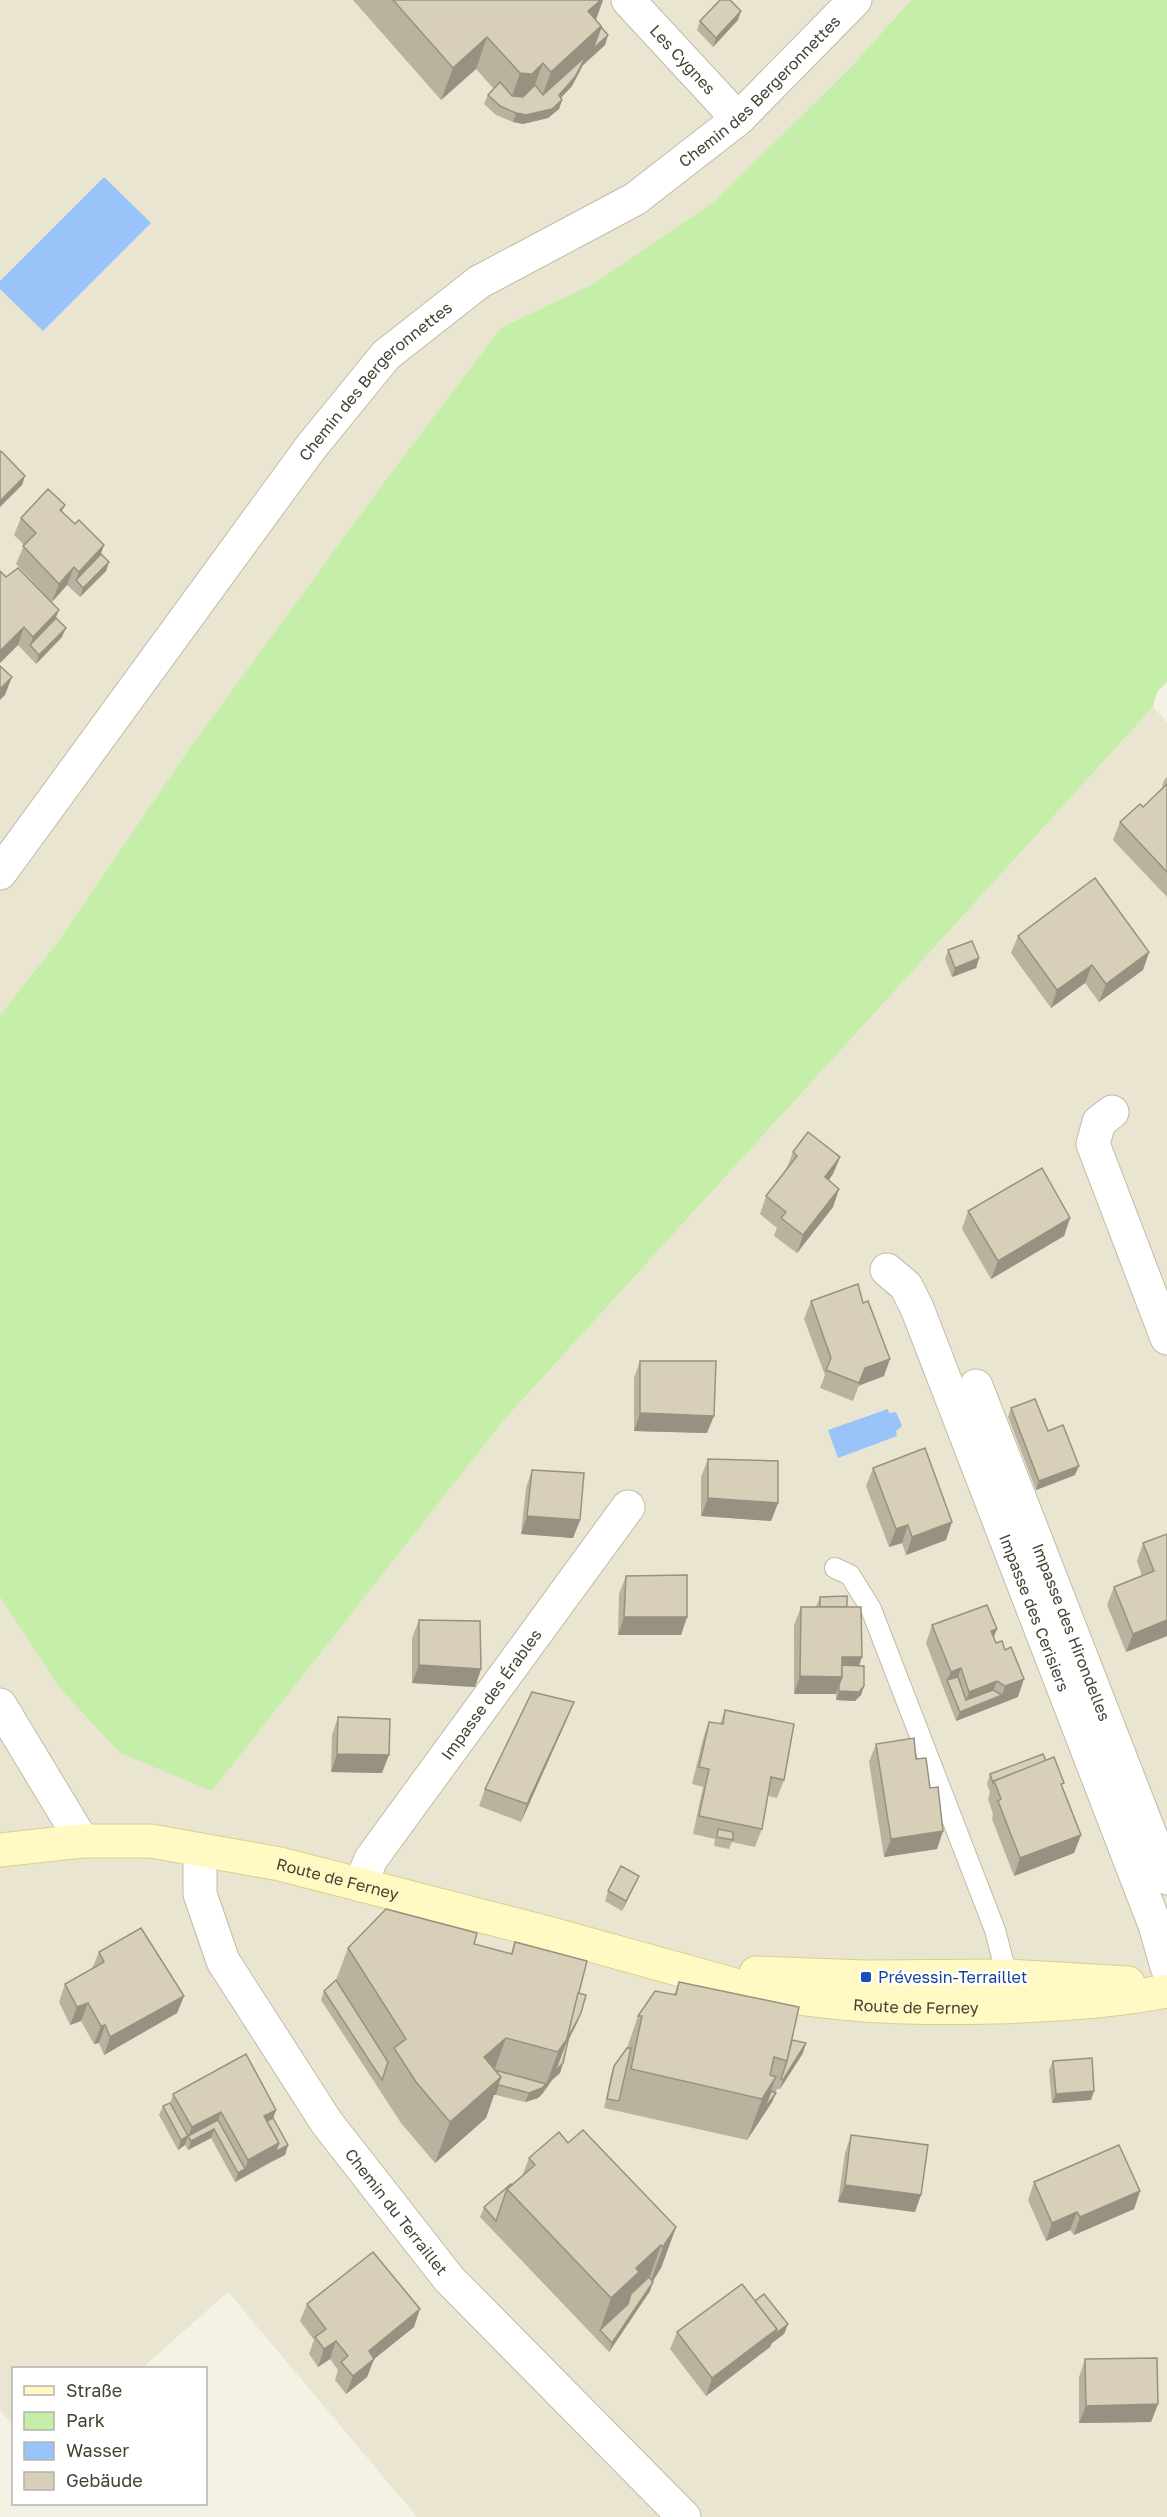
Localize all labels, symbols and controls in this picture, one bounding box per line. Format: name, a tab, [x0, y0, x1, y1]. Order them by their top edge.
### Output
street label: Chemin des Bergeronnettes	[674, 11, 844, 171]
street label: Les Cygnes	[646, 20, 720, 98]
street label: Chemin des Bergeronnettes	[294, 297, 456, 465]
street label: Impasse des Cerisiers	[995, 1531, 1074, 1694]
street label: Impasse des Hirondelles	[1028, 1540, 1115, 1724]
street label: Impasse des Érables	[437, 1625, 546, 1764]
street label: Route de Ferney	[274, 1853, 401, 1904]
place label: Prévessin-Terraillet	[878, 1967, 1027, 1987]
marker: Prévessin-Terraillet	[859, 1970, 873, 1984]
street label: Route de Ferney	[852, 1994, 979, 2018]
street label: Chemin du Terraillet	[341, 2144, 452, 2279]
legend	[12, 2367, 207, 2505]
text: Straße	[66, 2379, 122, 2401]
text: Park	[66, 2409, 105, 2431]
text: Wasser	[66, 2439, 129, 2461]
text: Gebäude	[66, 2469, 143, 2491]

